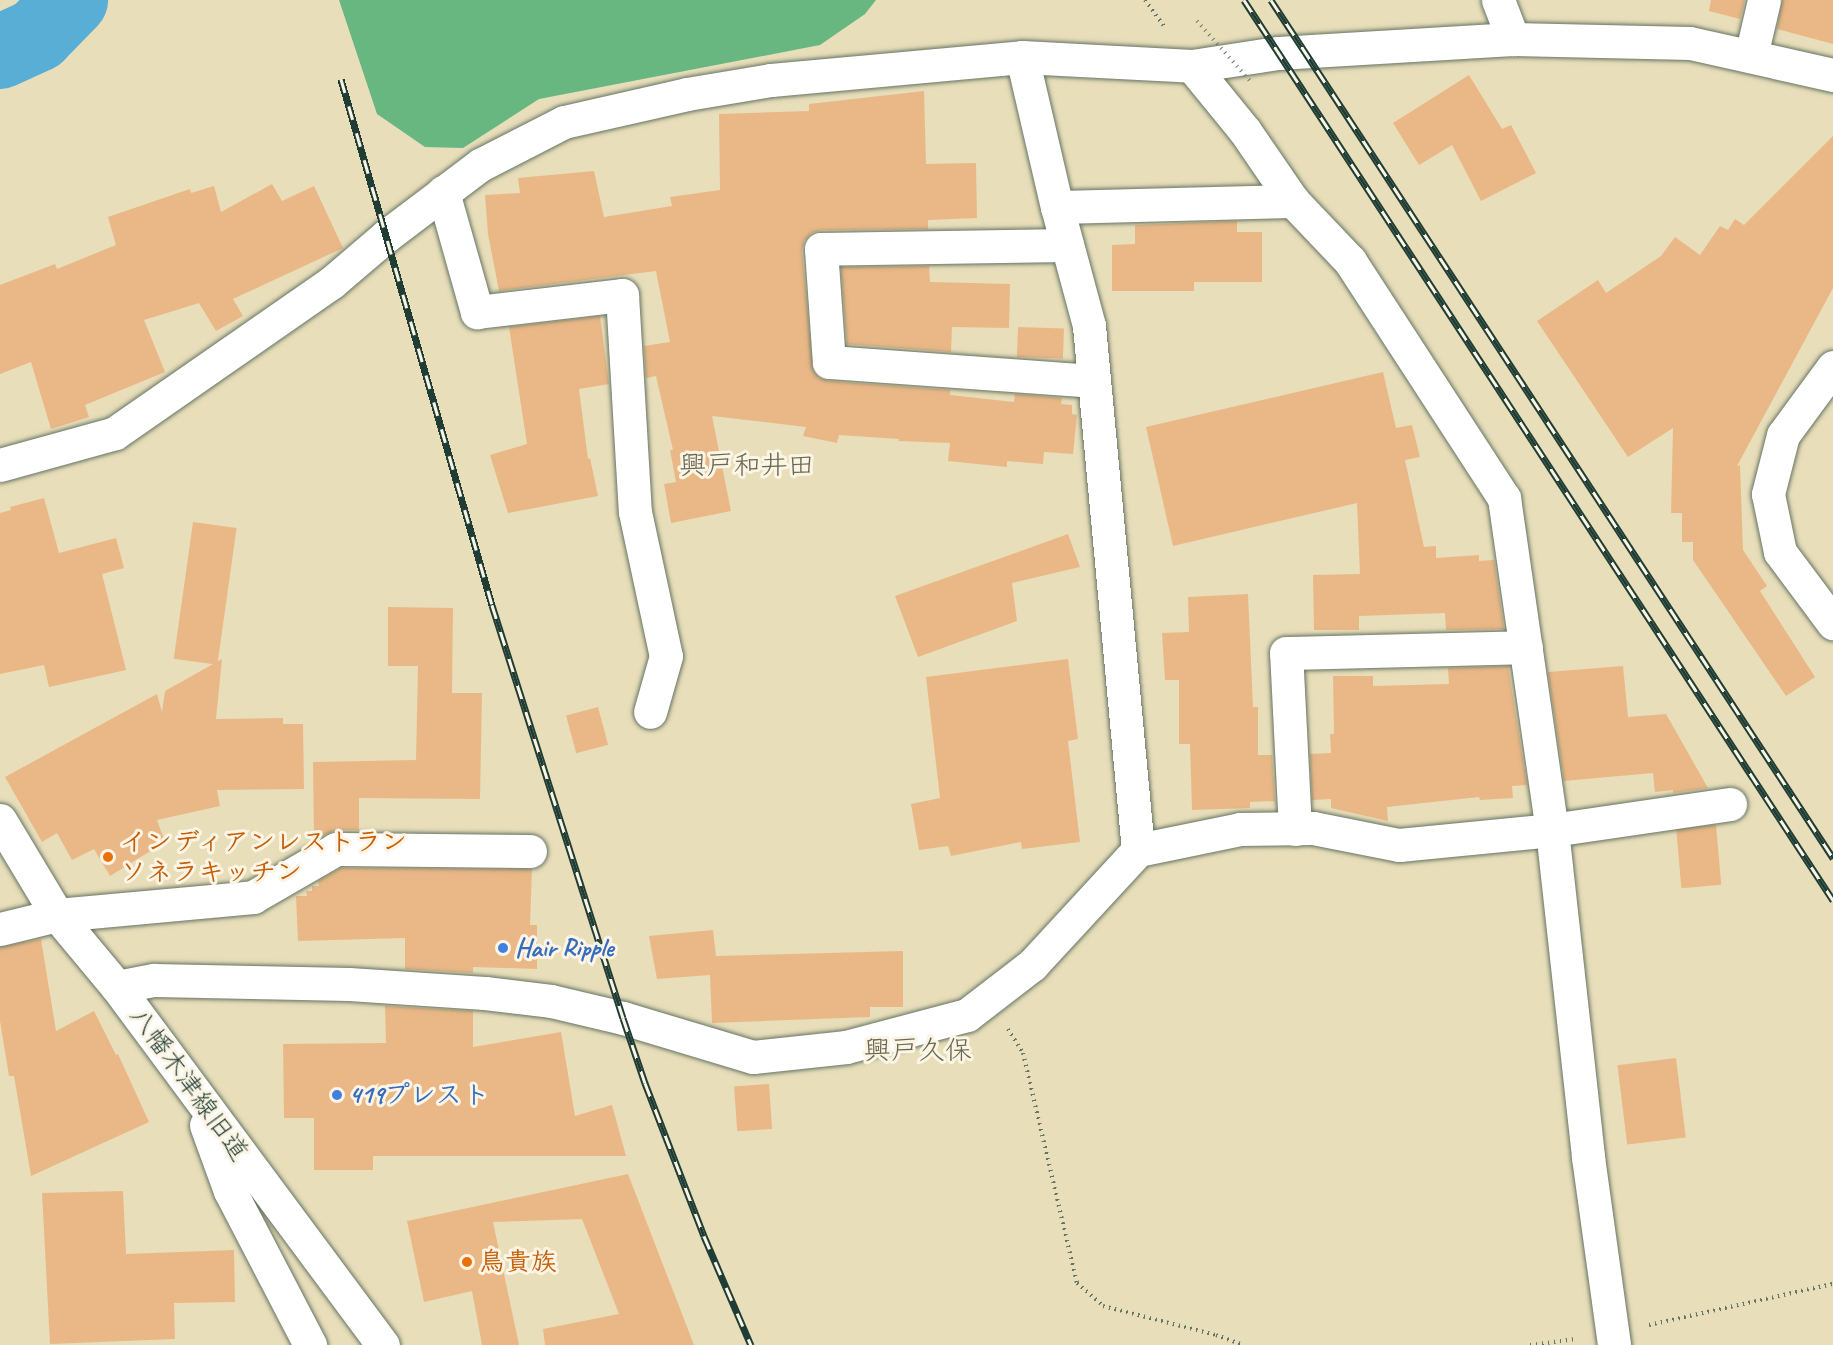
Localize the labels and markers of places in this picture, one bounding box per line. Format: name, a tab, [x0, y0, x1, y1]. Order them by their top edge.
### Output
place label: インディアンレストラン ソネラキッチン	[120, 826, 406, 888]
marker: インディアンレストラン ソネラキッチン	[101, 850, 115, 864]
place label: Hair Ripple	[515, 932, 614, 964]
marker: Hair Ripple	[496, 941, 510, 955]
place label: 419プレスト	[349, 1079, 488, 1111]
marker: 419プレスト	[330, 1088, 344, 1102]
place label: 鳥貴族	[479, 1246, 557, 1278]
marker: 鳥貴族	[460, 1255, 474, 1269]

